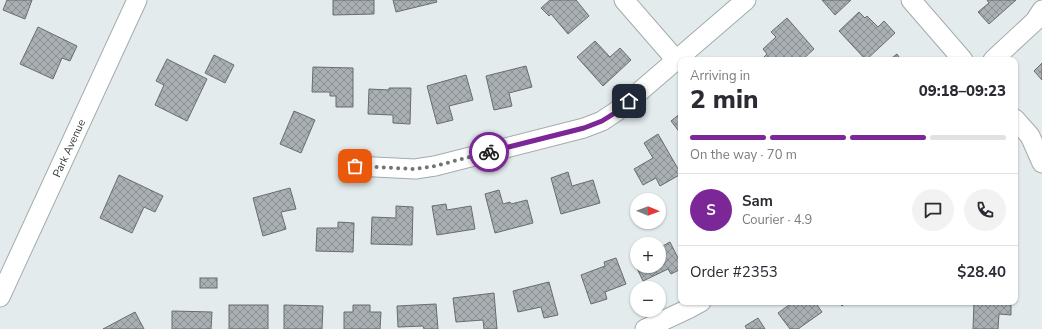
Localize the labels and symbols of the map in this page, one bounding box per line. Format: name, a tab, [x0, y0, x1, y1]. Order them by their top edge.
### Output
pin	[612, 84, 646, 118]
street label: Park Avenue	[49, 117, 89, 180]
courier	[469, 132, 509, 172]
pin	[338, 149, 372, 183]
north arrow	[630, 193, 666, 229]

